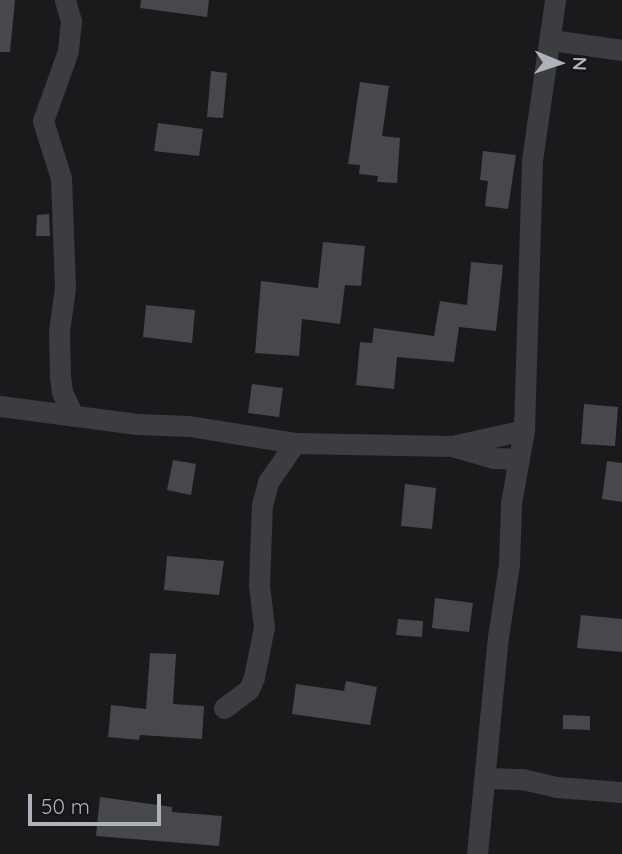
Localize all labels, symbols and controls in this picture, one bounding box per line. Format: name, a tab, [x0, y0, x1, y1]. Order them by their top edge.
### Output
north arrow	[524, 28, 594, 98]
text: N	[568, 56, 592, 71]
scale bar	[32, 780, 164, 824]
text: 50 m	[41, 793, 90, 819]

